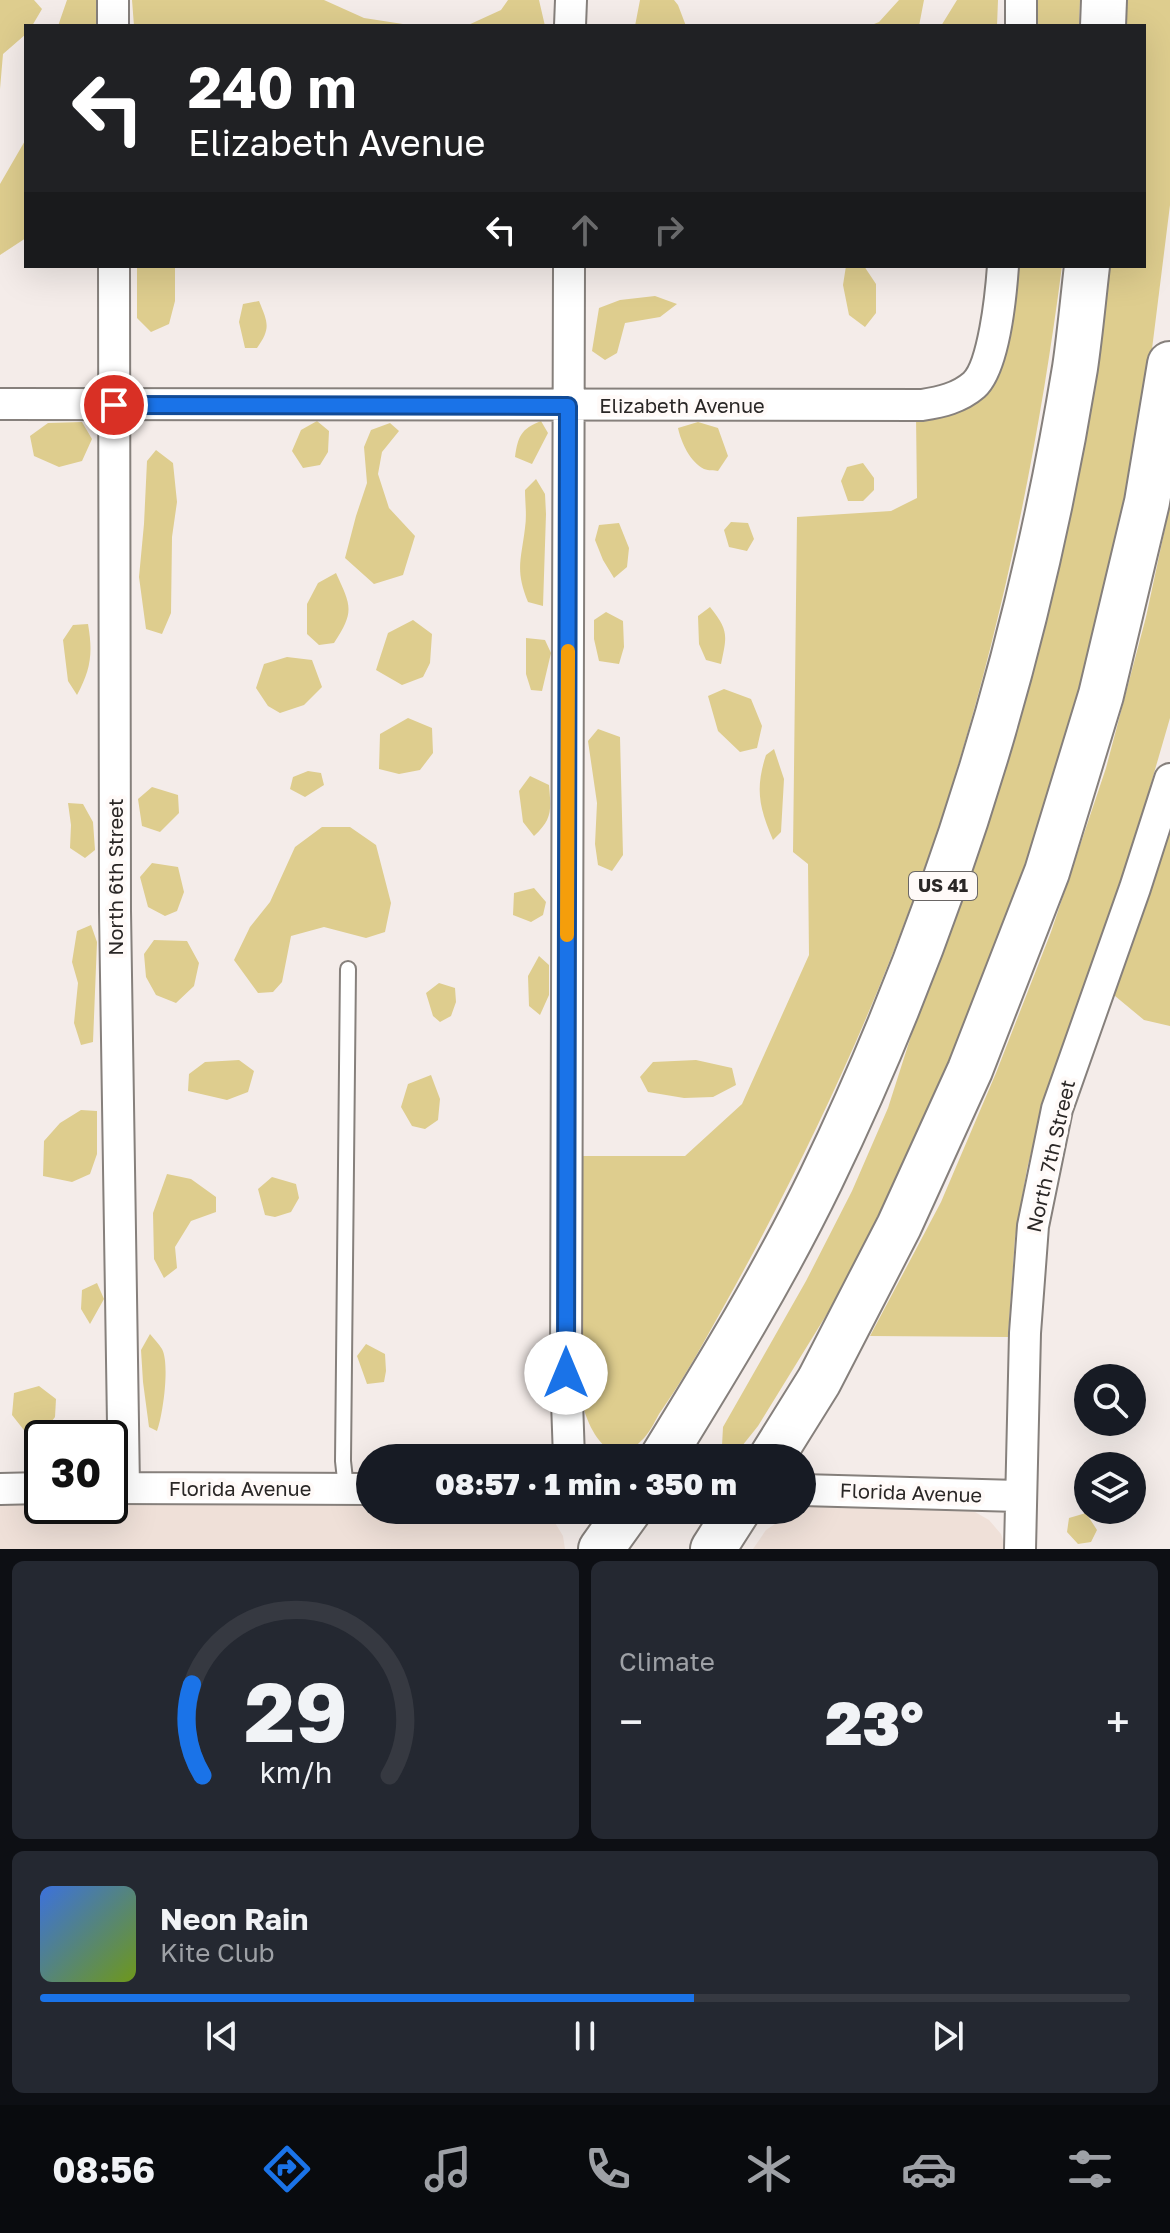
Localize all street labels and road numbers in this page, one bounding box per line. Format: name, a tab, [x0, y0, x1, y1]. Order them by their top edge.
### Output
street label: Elizabeth Avenue	[599, 393, 765, 417]
street label: North 6th Street	[103, 798, 127, 956]
road number: US 41	[909, 872, 977, 900]
street label: North 7th Street	[1021, 1077, 1079, 1234]
street label: Florida Avenue	[169, 1476, 311, 1500]
street label: Florida Avenue	[839, 1478, 983, 1506]

